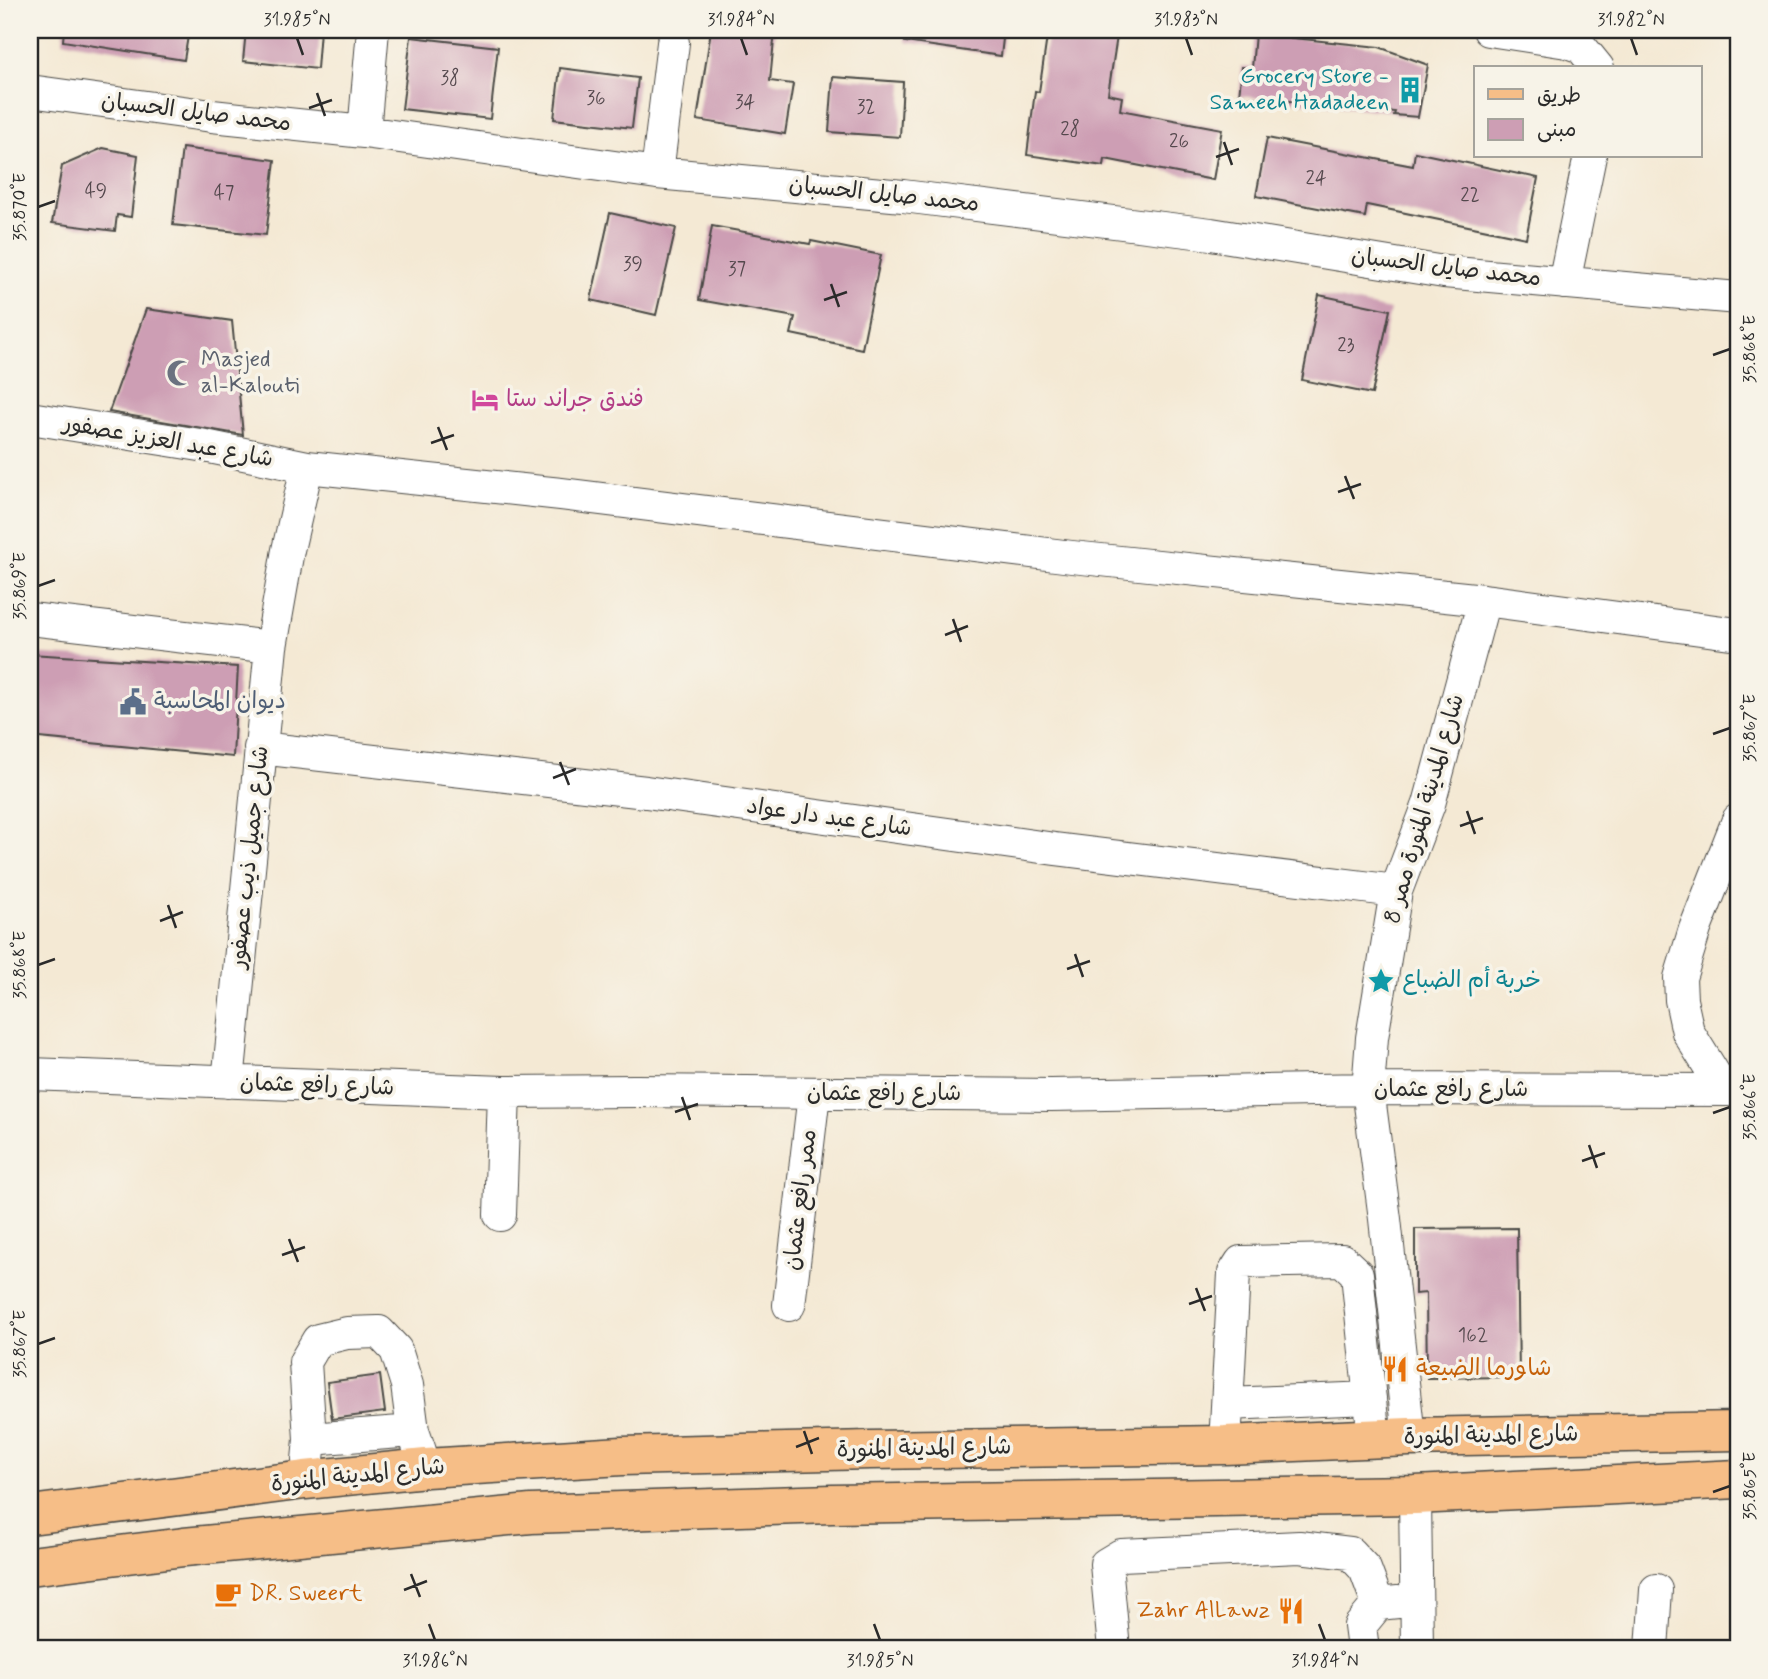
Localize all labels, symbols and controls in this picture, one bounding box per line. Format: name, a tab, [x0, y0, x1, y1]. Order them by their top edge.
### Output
text: 31.985°N	[264, 8, 330, 32]
text: 31.984°N	[707, 8, 775, 32]
text: 31.983°N	[1154, 8, 1218, 32]
text: 31.982°N	[1597, 8, 1665, 32]
place label: Grocery Store - Sameeh Hadadeen	[1210, 62, 1389, 118]
house number: 38	[440, 66, 460, 91]
legend	[1474, 66, 1702, 158]
building icon: Grocery Store - Sameeh Hadadeen	[1395, 75, 1425, 105]
text: طريق	[1537, 82, 1581, 110]
street label: محمد صايل الحسبان	[99, 86, 293, 140]
house number: 36	[586, 86, 606, 111]
house number: 34	[735, 90, 755, 115]
house number: 32	[857, 95, 875, 120]
text: مبنى	[1537, 116, 1576, 144]
house number: 28	[1060, 117, 1080, 142]
house number: 26	[1169, 129, 1189, 154]
house number: 24	[1306, 166, 1326, 191]
street label: محمد صايل الحسبان	[787, 170, 981, 220]
text: 35.870°E	[8, 173, 32, 241]
house number: 49	[85, 179, 107, 204]
house number: 47	[214, 181, 234, 206]
house number: 22	[1460, 183, 1480, 208]
street label: محمد صايل الحسبان	[1349, 241, 1543, 295]
house number: 39	[623, 252, 643, 277]
house number: 37	[728, 257, 746, 282]
text: 35.868°E	[1738, 315, 1762, 383]
house number: 23	[1337, 333, 1355, 358]
place label: Masjed al-Kalouti	[201, 345, 299, 401]
mosque icon: Masjed al-Kalouti	[165, 358, 195, 388]
hotel icon: فندق جراند ستا	[470, 385, 500, 415]
place label: فندق جراند ستا	[506, 385, 644, 415]
street label: شارع عبد العزيز عصفور	[59, 408, 275, 475]
text: 35.869°E	[8, 552, 32, 620]
public building icon: ديوان المحاسبة	[118, 687, 148, 717]
place label: ديوان المحاسبة	[154, 687, 286, 717]
street label: شارع المدينة المنورة ممر 8	[1378, 691, 1472, 927]
text: 35.867°E	[1738, 694, 1762, 762]
street label: شارع جميل ذيب عصفور	[223, 744, 277, 972]
street label: شارع عبد دار عواد	[744, 792, 914, 844]
text: 35.868°E	[8, 931, 32, 999]
place label: خربة أم الضباع	[1402, 965, 1541, 997]
place icon: خربة أم الضباع	[1366, 966, 1396, 996]
street label: شارع رافع عثمان	[239, 1068, 395, 1104]
text: 35.866°E	[1738, 1073, 1762, 1141]
street label: شارع رافع عثمان	[1374, 1075, 1528, 1105]
street label: شارع رافع عثمان	[807, 1079, 961, 1109]
street label: ممر رافع عثمان	[777, 1128, 825, 1272]
text: 35.867°E	[8, 1310, 32, 1378]
house number: 162	[1458, 1323, 1488, 1348]
restaurant icon: شاورما الضيعة	[1380, 1354, 1410, 1384]
place label: شاورما الضيعة	[1416, 1354, 1552, 1384]
street label: شارع المدينة المنورة	[1403, 1419, 1579, 1453]
street label: شارع المدينة المنورة	[836, 1432, 1012, 1466]
street label: شارع المدينة المنورة	[270, 1452, 446, 1500]
text: 35.865°E	[1738, 1452, 1762, 1520]
cafe icon: DR. Sweert	[213, 1579, 243, 1609]
place label: DR. Sweert	[249, 1579, 363, 1609]
place label: Zahr AlLawz	[1136, 1596, 1270, 1626]
restaurant icon: Zahr AlLawz	[1276, 1596, 1306, 1626]
text: 31.986°N	[402, 1649, 468, 1673]
text: 31.985°N	[847, 1649, 913, 1673]
text: 31.984°N	[1291, 1649, 1359, 1673]

